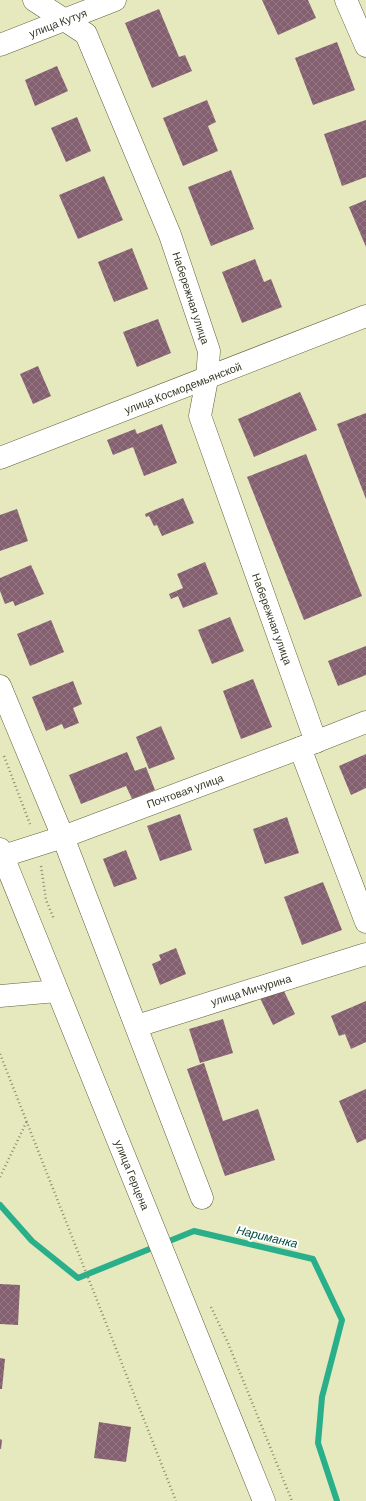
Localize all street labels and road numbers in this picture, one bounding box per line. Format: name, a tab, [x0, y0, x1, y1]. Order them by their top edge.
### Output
street label: улица Кутуя	[27, 6, 89, 40]
street label: Набережная улица	[170, 250, 213, 347]
street label: улица Космодемьянской	[122, 359, 243, 416]
street label: Набережная улица	[250, 571, 295, 667]
street label: Почтовая улица	[145, 770, 226, 810]
street label: улица Мичурина	[209, 971, 293, 1008]
street label: улица Герцена	[113, 1138, 153, 1213]

